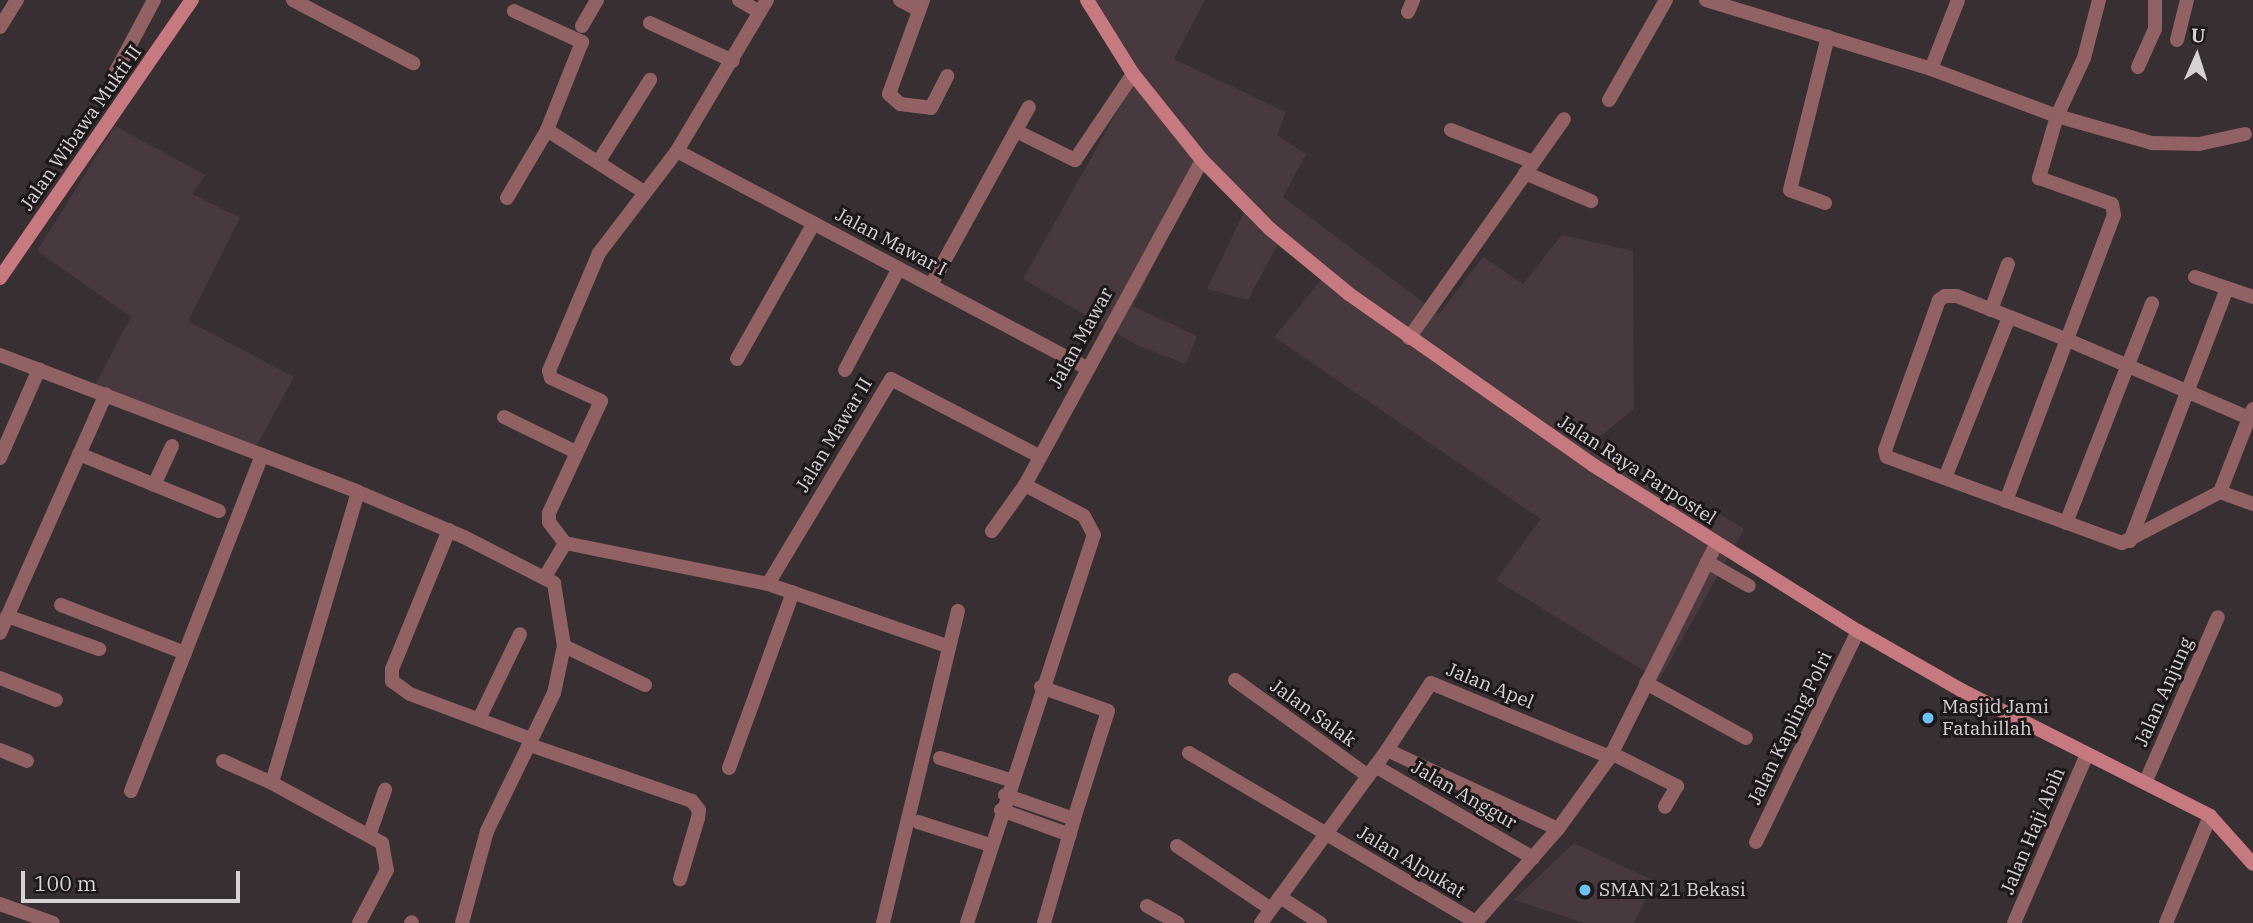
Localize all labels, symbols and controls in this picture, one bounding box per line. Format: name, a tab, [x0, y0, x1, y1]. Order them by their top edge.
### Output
north arrow	[2162, 21, 2232, 91]
text: U	[2190, 23, 2206, 47]
street label: Jalan Wibawa Mukti II	[15, 41, 147, 215]
street label: Jalan Mawar I	[831, 203, 951, 281]
street label: Jalan Mawar	[1044, 284, 1118, 392]
street label: Jalan Mawar II	[791, 374, 877, 496]
street label: Jalan Raya Parpostel	[1554, 410, 1720, 530]
street label: Jalan Anjung	[2130, 634, 2198, 750]
street label: Jalan Kapling Polri	[1743, 648, 1837, 808]
street label: Jalan Apel	[1443, 658, 1537, 714]
street label: Jalan Salak	[1266, 674, 1360, 752]
place label: Masjid Jami Fatahillah	[1942, 696, 2049, 740]
marker: Masjid Jami Fatahillah	[1920, 710, 1936, 726]
street label: Jalan Anggur	[1407, 756, 1521, 834]
street label: Jalan Haji Abih	[1996, 764, 2070, 898]
street label: Jalan Alpukat	[1353, 821, 1469, 903]
scale bar	[24, 856, 243, 900]
text: 100 m	[34, 869, 97, 897]
place label: SMAN 21 Bekasi	[1599, 879, 1746, 901]
marker: SMAN 21 Bekasi	[1577, 882, 1593, 898]

